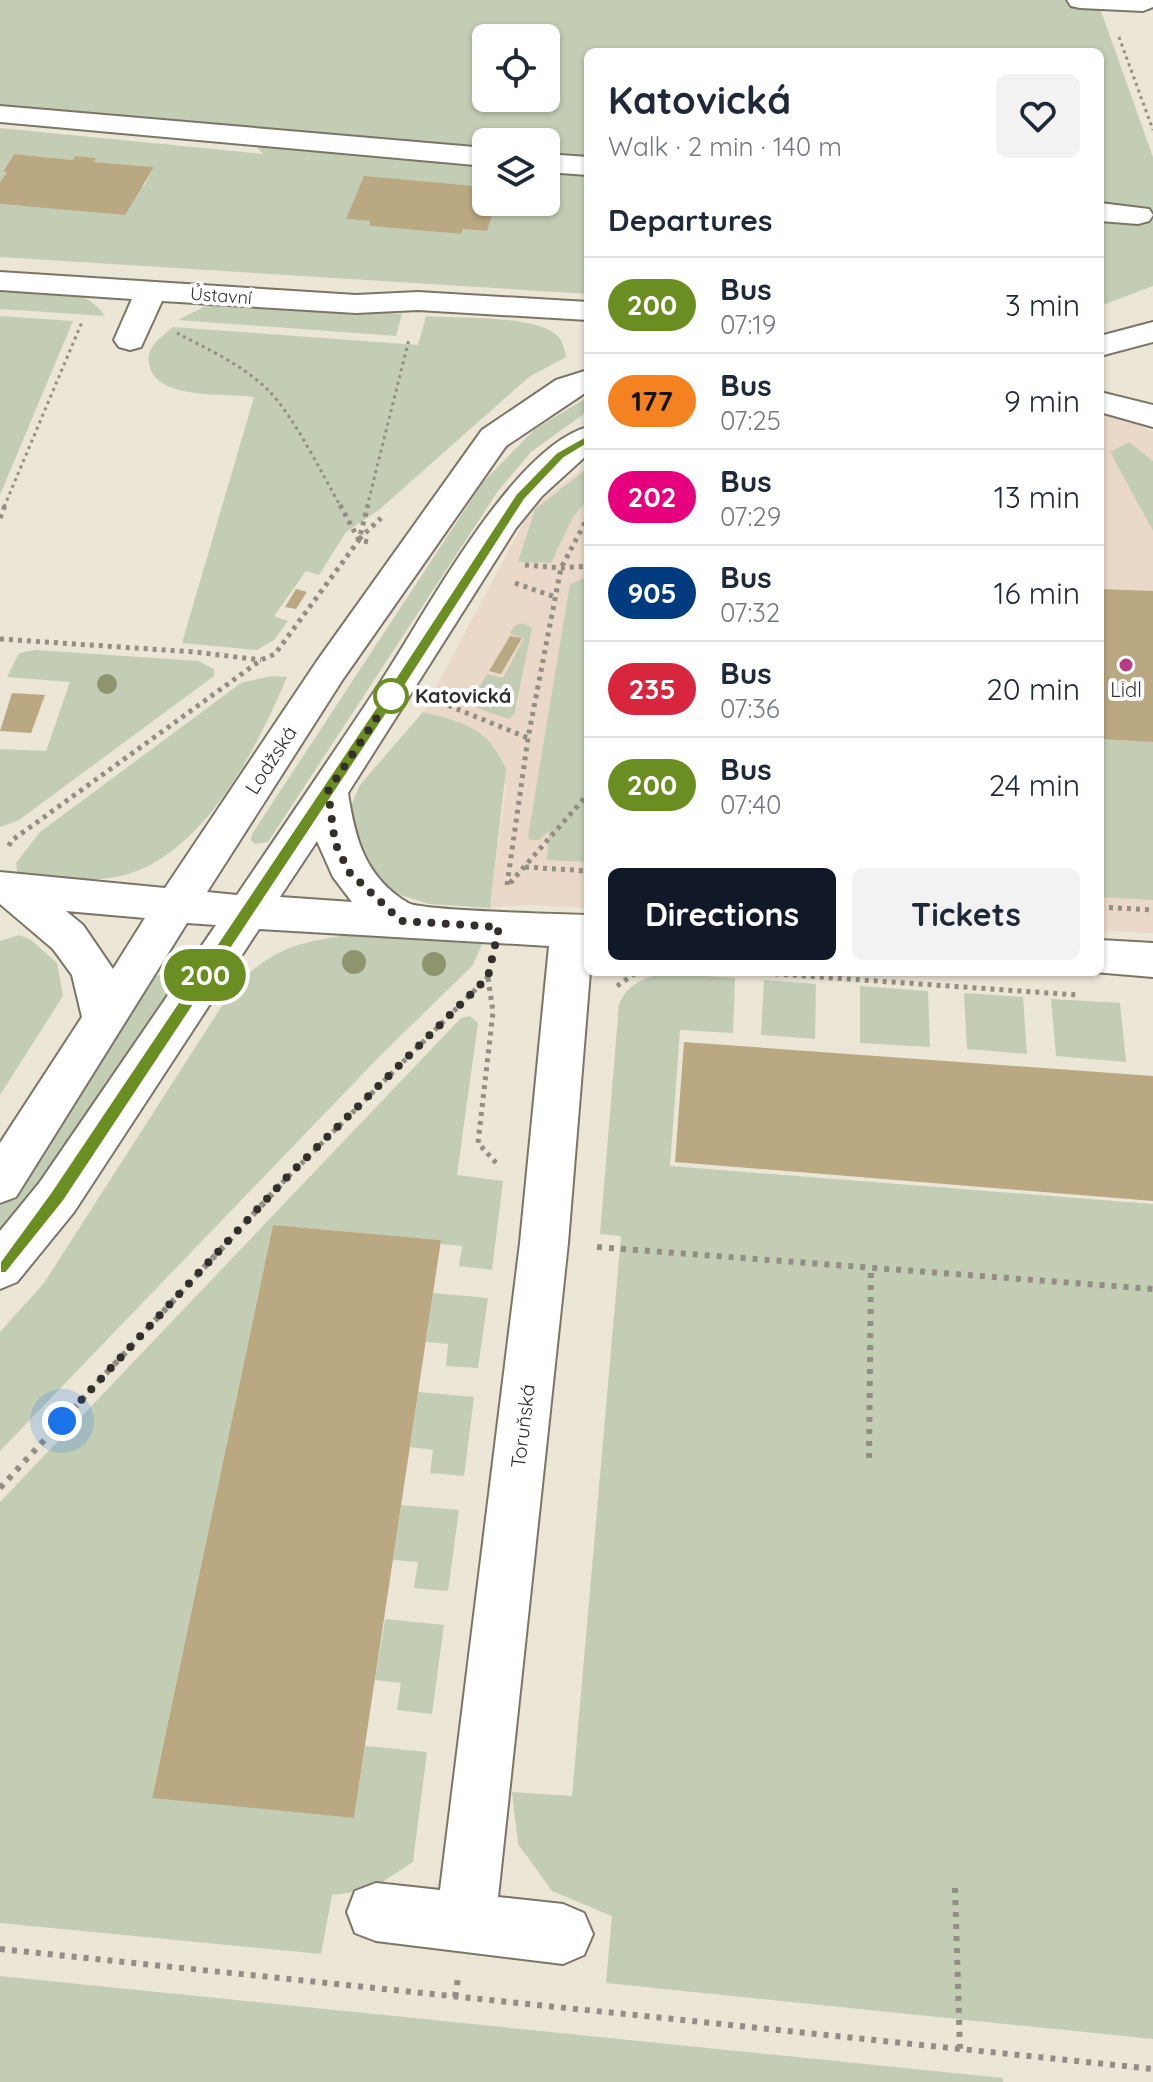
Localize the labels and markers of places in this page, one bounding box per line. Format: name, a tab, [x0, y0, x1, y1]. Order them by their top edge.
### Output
marker: Lidl	[1117, 656, 1135, 674]
place label: Lidl	[1110, 677, 1142, 702]
marker: Katovická	[374, 679, 408, 713]
place label: Katovická	[415, 683, 511, 708]

